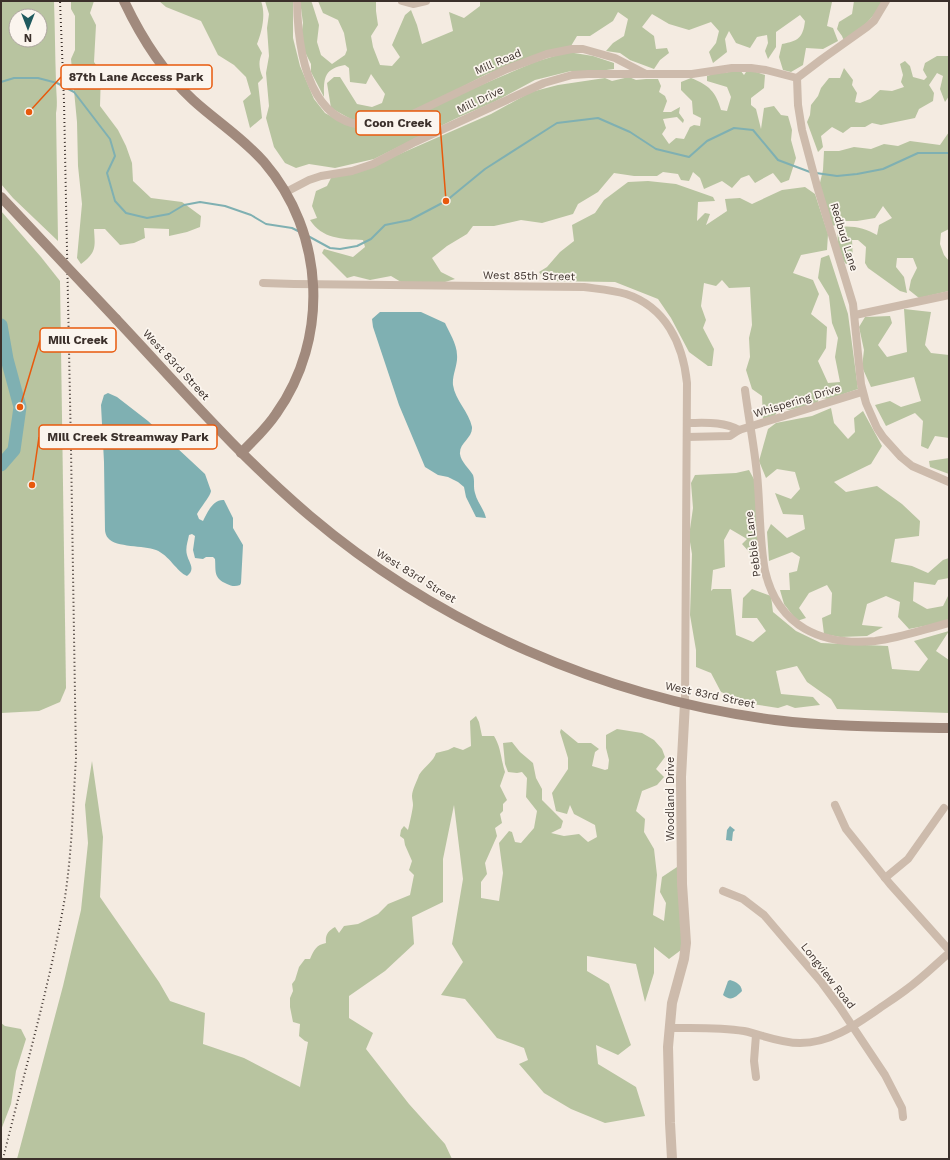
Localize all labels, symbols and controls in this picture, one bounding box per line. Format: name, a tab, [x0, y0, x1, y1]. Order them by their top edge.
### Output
north arrow	[8, 8, 48, 48]
text: N	[24, 31, 32, 44]
street label: Mill Road	[473, 46, 523, 78]
callout: 87th Lane Access Park	[61, 65, 212, 89]
text: 87th Lane Access Park	[69, 70, 204, 84]
street label: Mill Drive	[455, 84, 505, 116]
callout: Coon Creek	[356, 111, 440, 135]
text: Coon Creek	[364, 116, 433, 130]
street label: Redbud Lane	[827, 201, 861, 273]
street label: West 85th Street	[483, 269, 576, 283]
street label: West 83rd Street	[140, 327, 212, 403]
callout: Mill Creek	[40, 328, 116, 352]
text: Mill Creek	[48, 333, 109, 347]
street label: Whispering Drive	[752, 382, 842, 420]
callout: Mill Creek Streamway Park	[39, 425, 217, 449]
text: Mill Creek Streamway Park	[47, 430, 209, 444]
street label: Pebble Lane	[743, 510, 763, 578]
street label: West 83rd Street	[374, 546, 459, 606]
street label: West 83rd Street	[664, 679, 757, 711]
street label: Woodland Drive	[664, 757, 677, 841]
street label: Longview Road	[798, 940, 858, 1012]

